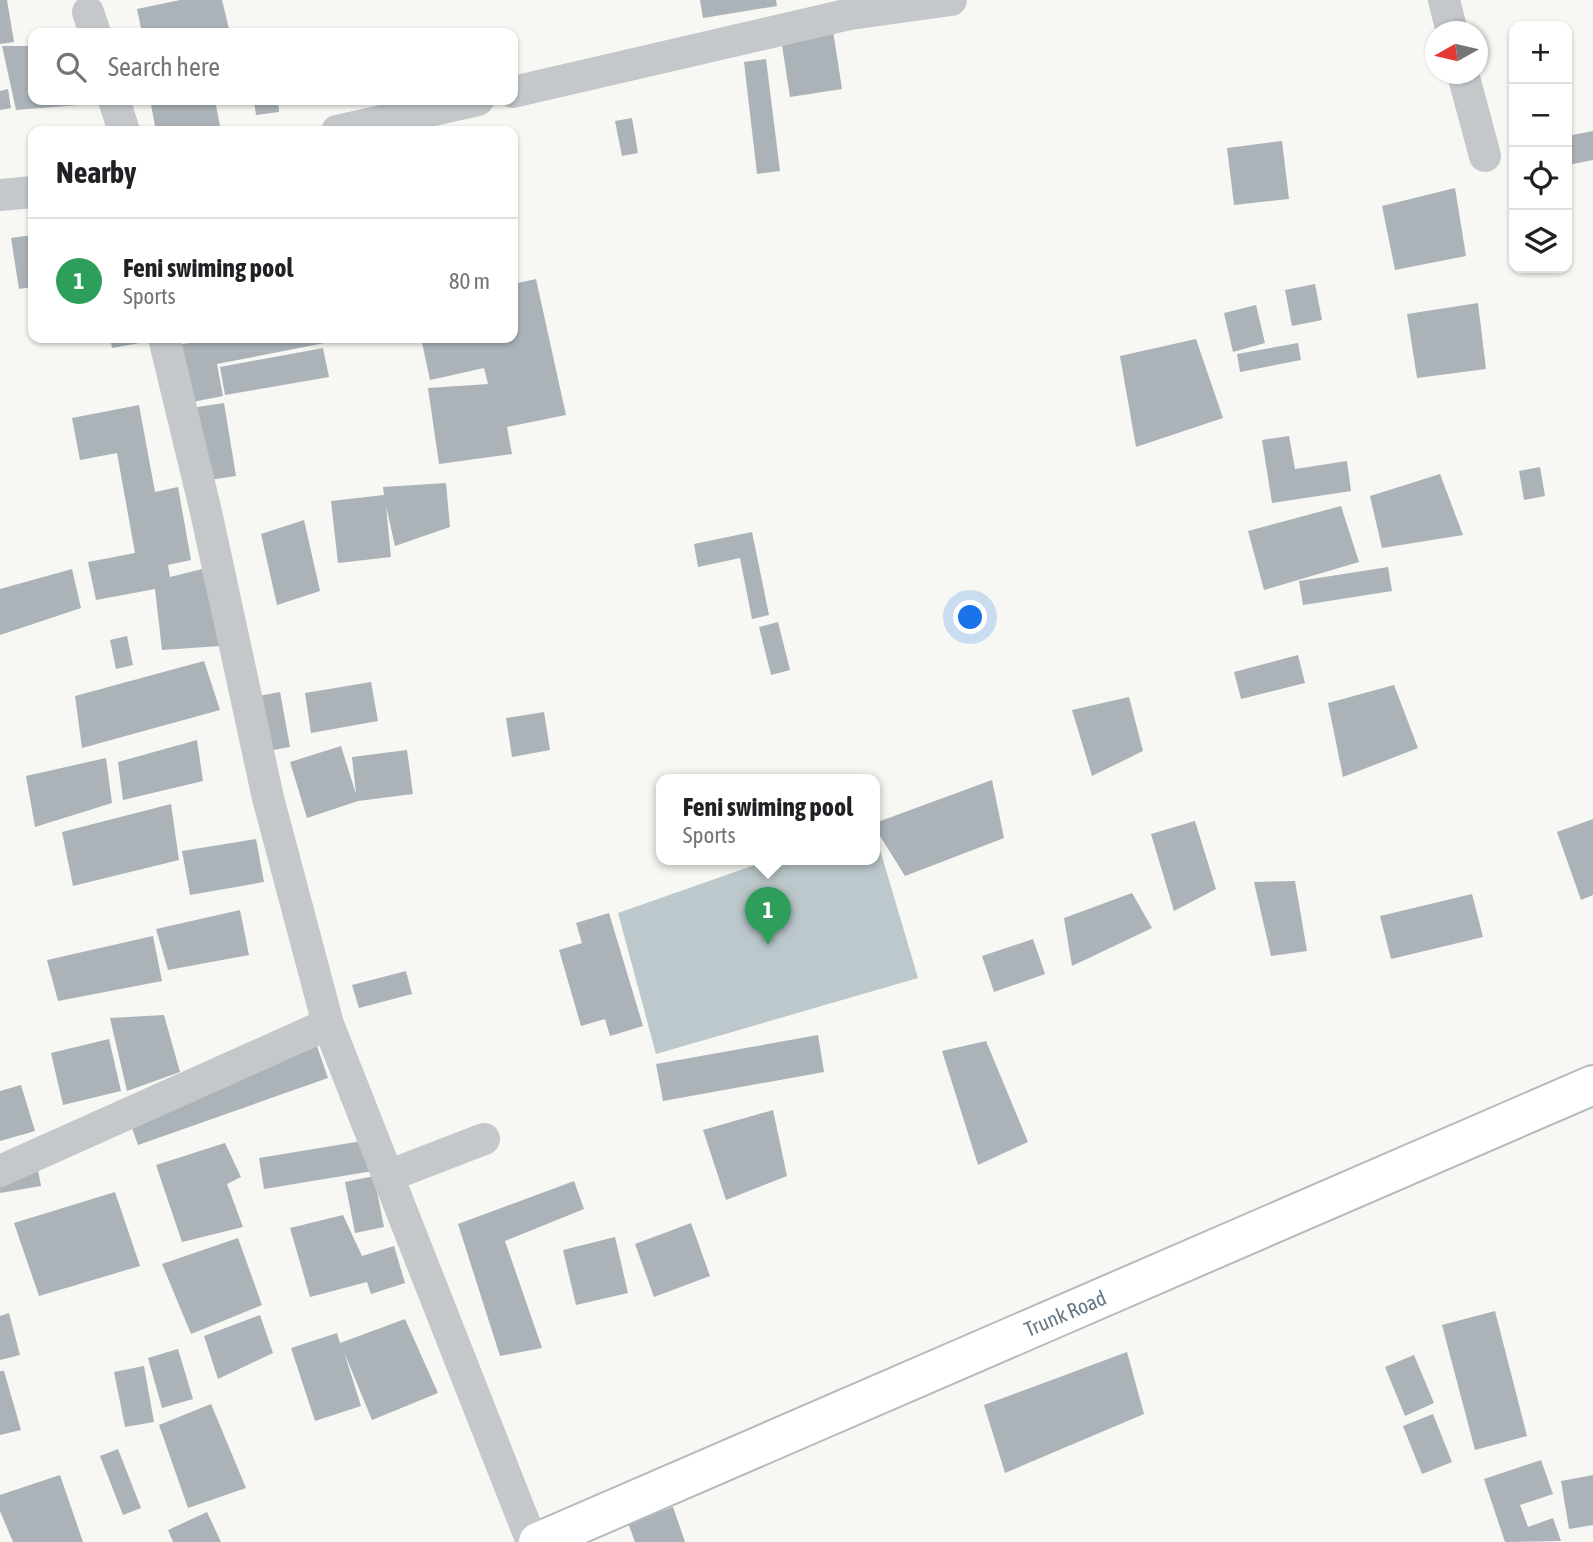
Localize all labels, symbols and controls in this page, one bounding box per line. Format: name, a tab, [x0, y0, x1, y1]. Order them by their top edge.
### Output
north arrow	[1425, 21, 1488, 84]
map controls	[1509, 21, 1572, 273]
button: +	[1509, 21, 1572, 84]
search box	[28, 28, 518, 105]
icon: search	[52, 48, 90, 86]
text: Search here	[108, 52, 220, 82]
button: −	[1509, 84, 1572, 147]
button: locate	[1509, 147, 1572, 210]
text: Nearby	[56, 155, 136, 189]
button: layers	[1509, 210, 1572, 273]
text: Feni swiming pool	[123, 253, 293, 283]
text: 1	[74, 268, 84, 294]
text: 80 m	[449, 268, 490, 294]
text: Sports	[123, 283, 176, 309]
your location	[953, 600, 987, 634]
popup	[656, 774, 880, 865]
text: Feni swiming pool	[683, 792, 853, 822]
text: Sports	[683, 822, 736, 848]
pin: 1	[745, 887, 791, 945]
street label: Trunk Road	[1020, 1285, 1110, 1341]

